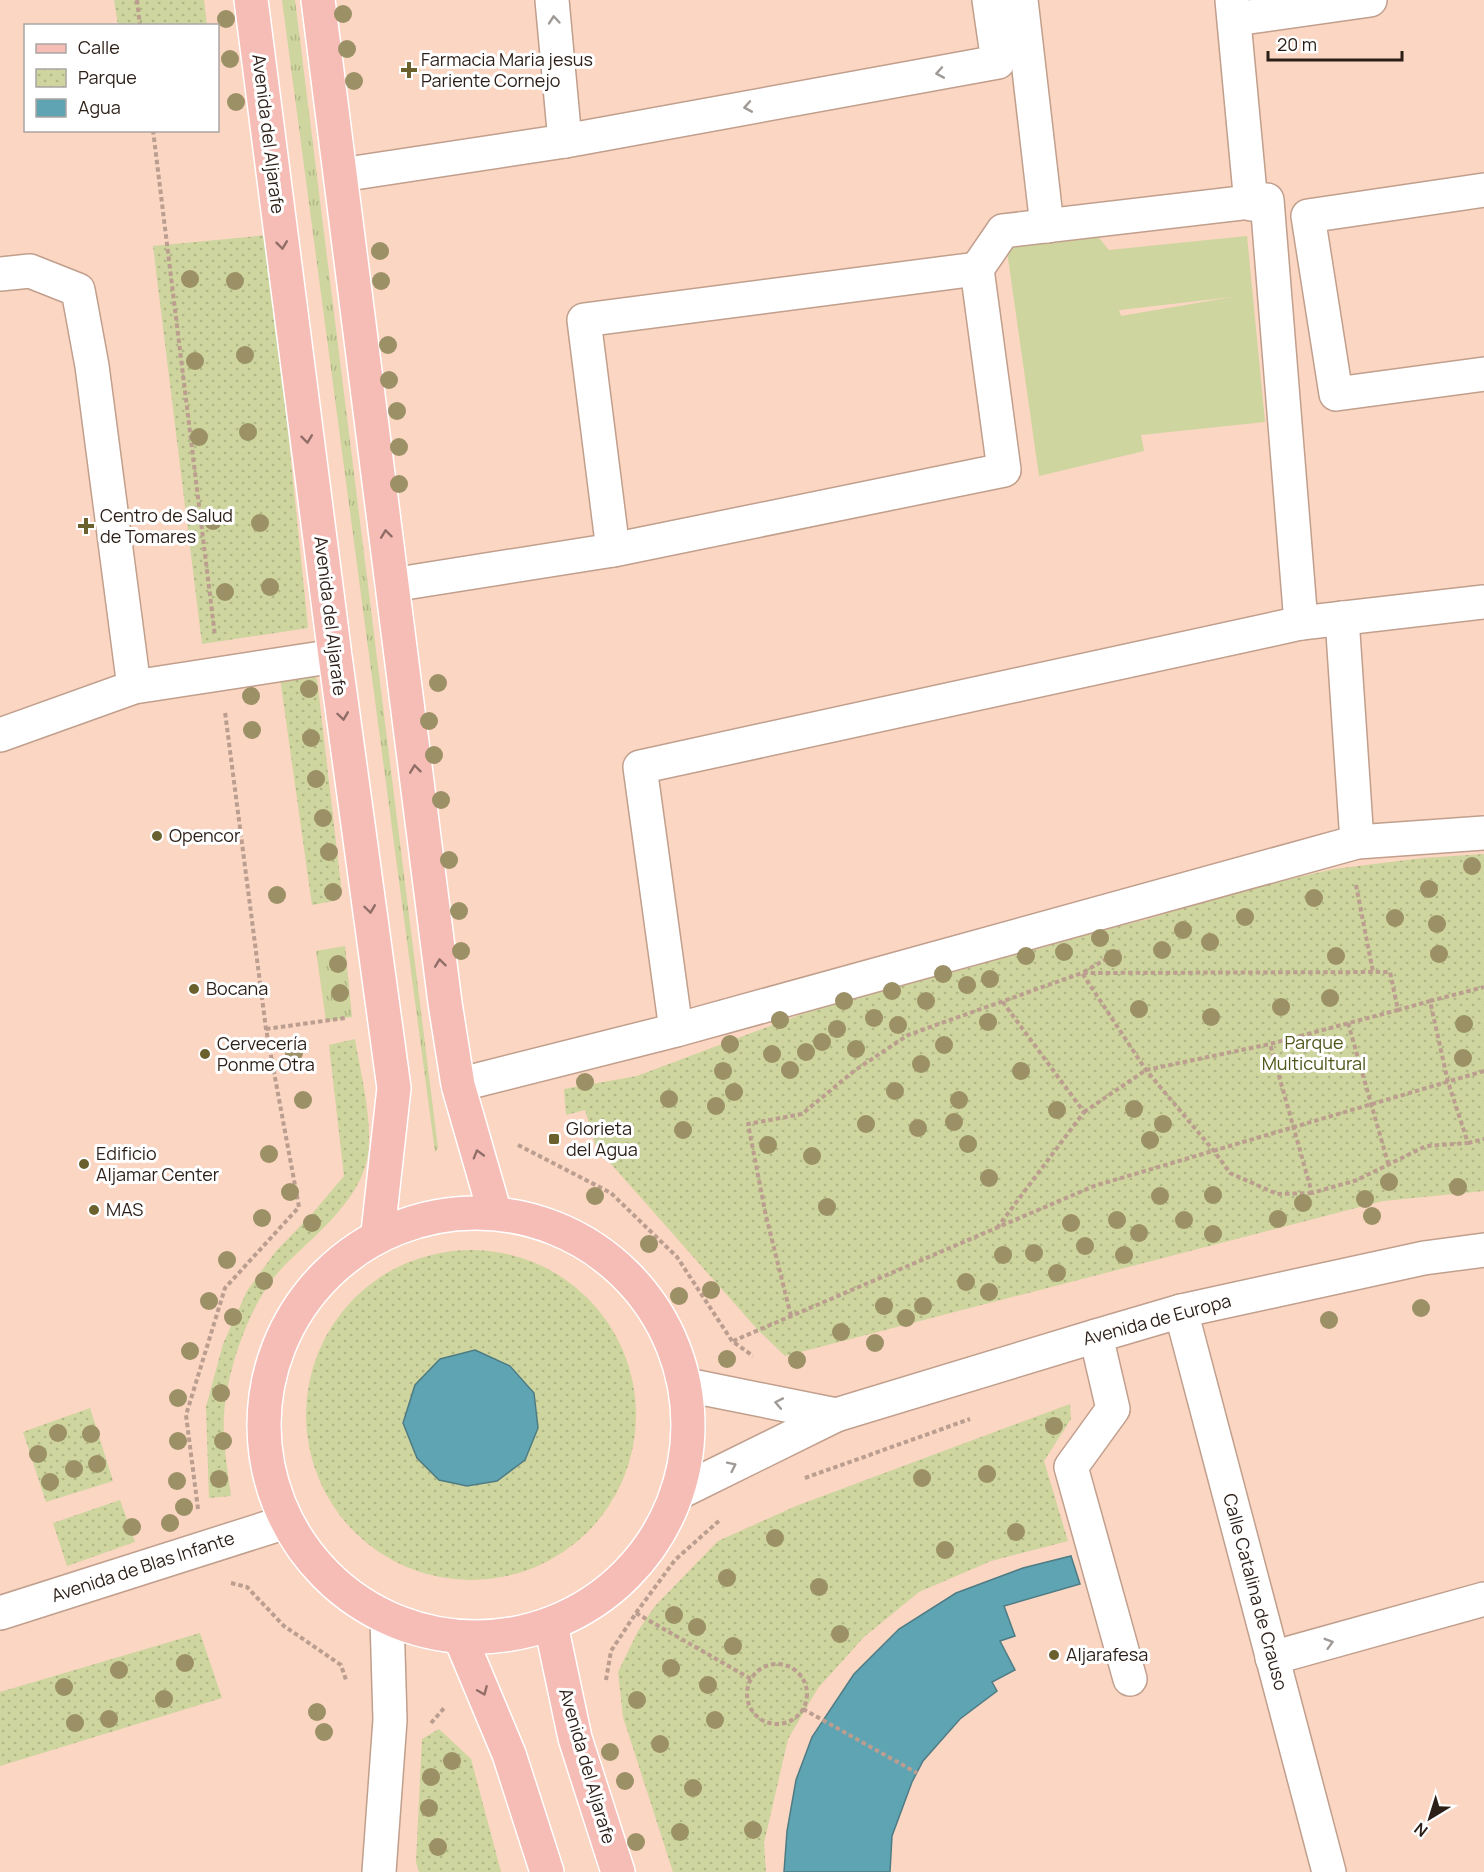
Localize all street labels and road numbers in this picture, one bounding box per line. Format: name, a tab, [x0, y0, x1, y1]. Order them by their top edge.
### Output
street label: Avenida del Aljarafe	[247, 53, 291, 215]
street label: Avenida del Aljarafe	[309, 535, 353, 697]
street label: Avenida de Europa	[1080, 1288, 1233, 1350]
street label: Calle Catalina de Crauso	[1218, 1491, 1294, 1693]
street label: Avenida de Blas Infante	[48, 1525, 237, 1607]
street label: Avenida del Aljarafe	[554, 1685, 622, 1846]

